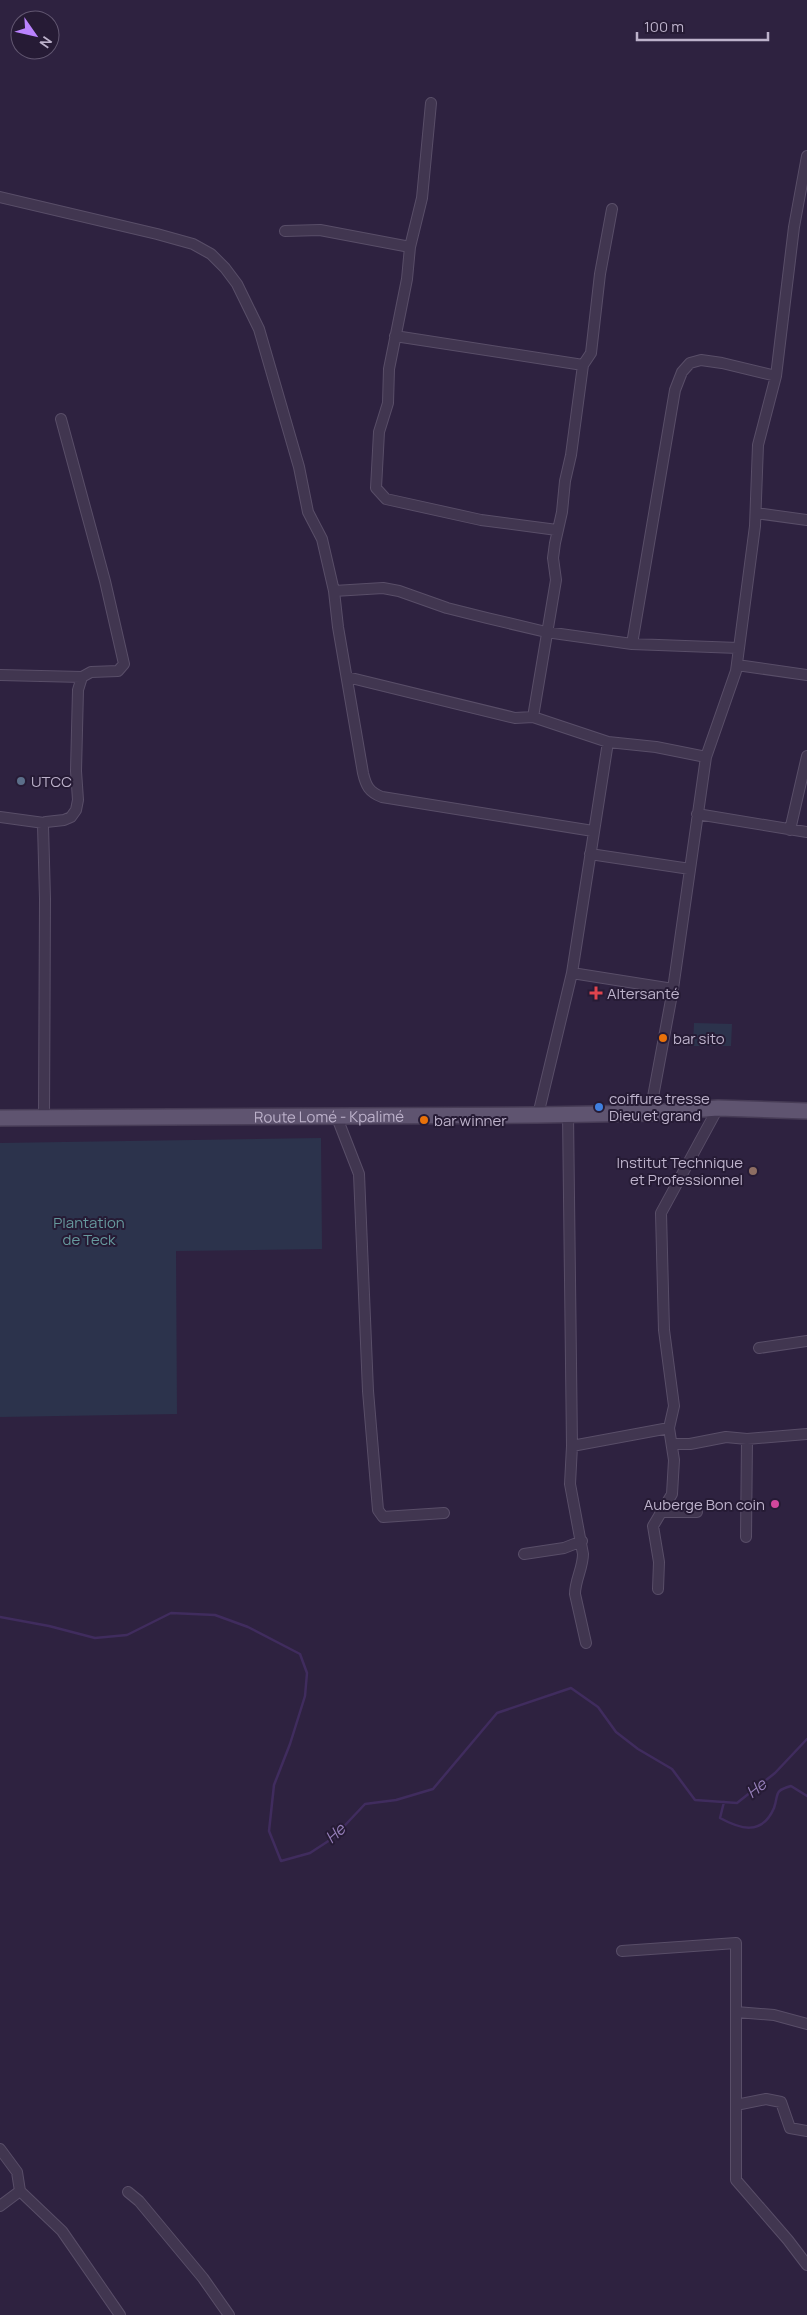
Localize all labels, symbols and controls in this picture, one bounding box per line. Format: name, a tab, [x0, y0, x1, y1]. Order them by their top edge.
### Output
north arrow	[10, 10, 60, 60]
scale bar	[637, 10, 768, 42]
text: 100 m	[644, 16, 684, 37]
text: N	[36, 33, 57, 52]
place label: UTCC	[31, 771, 72, 792]
marker: UTCC	[15, 775, 27, 787]
place label: Altersanté	[607, 983, 680, 1004]
marker: Altersanté	[589, 986, 603, 1000]
place label: bar sito	[673, 1028, 725, 1049]
marker: bar sito	[657, 1032, 669, 1044]
place label: coiffure tresse Dieu et grand	[609, 1088, 710, 1126]
marker: coiffure tresse Dieu et grand	[593, 1101, 605, 1113]
street label: Route Lomé - Kpalimé	[254, 1105, 404, 1127]
place label: bar winner	[434, 1110, 507, 1131]
marker: bar winner	[418, 1114, 430, 1126]
place label: Institut Technique et Professionnel	[617, 1152, 743, 1190]
marker: Institut Technique et Professionnel	[747, 1165, 759, 1177]
park label: Plantation de Teck	[53, 1212, 125, 1250]
place label: Auberge Bon coin	[644, 1494, 765, 1515]
marker: Auberge Bon coin	[769, 1498, 781, 1510]
water label: He	[741, 1772, 772, 1803]
water label: He	[320, 1817, 351, 1848]

